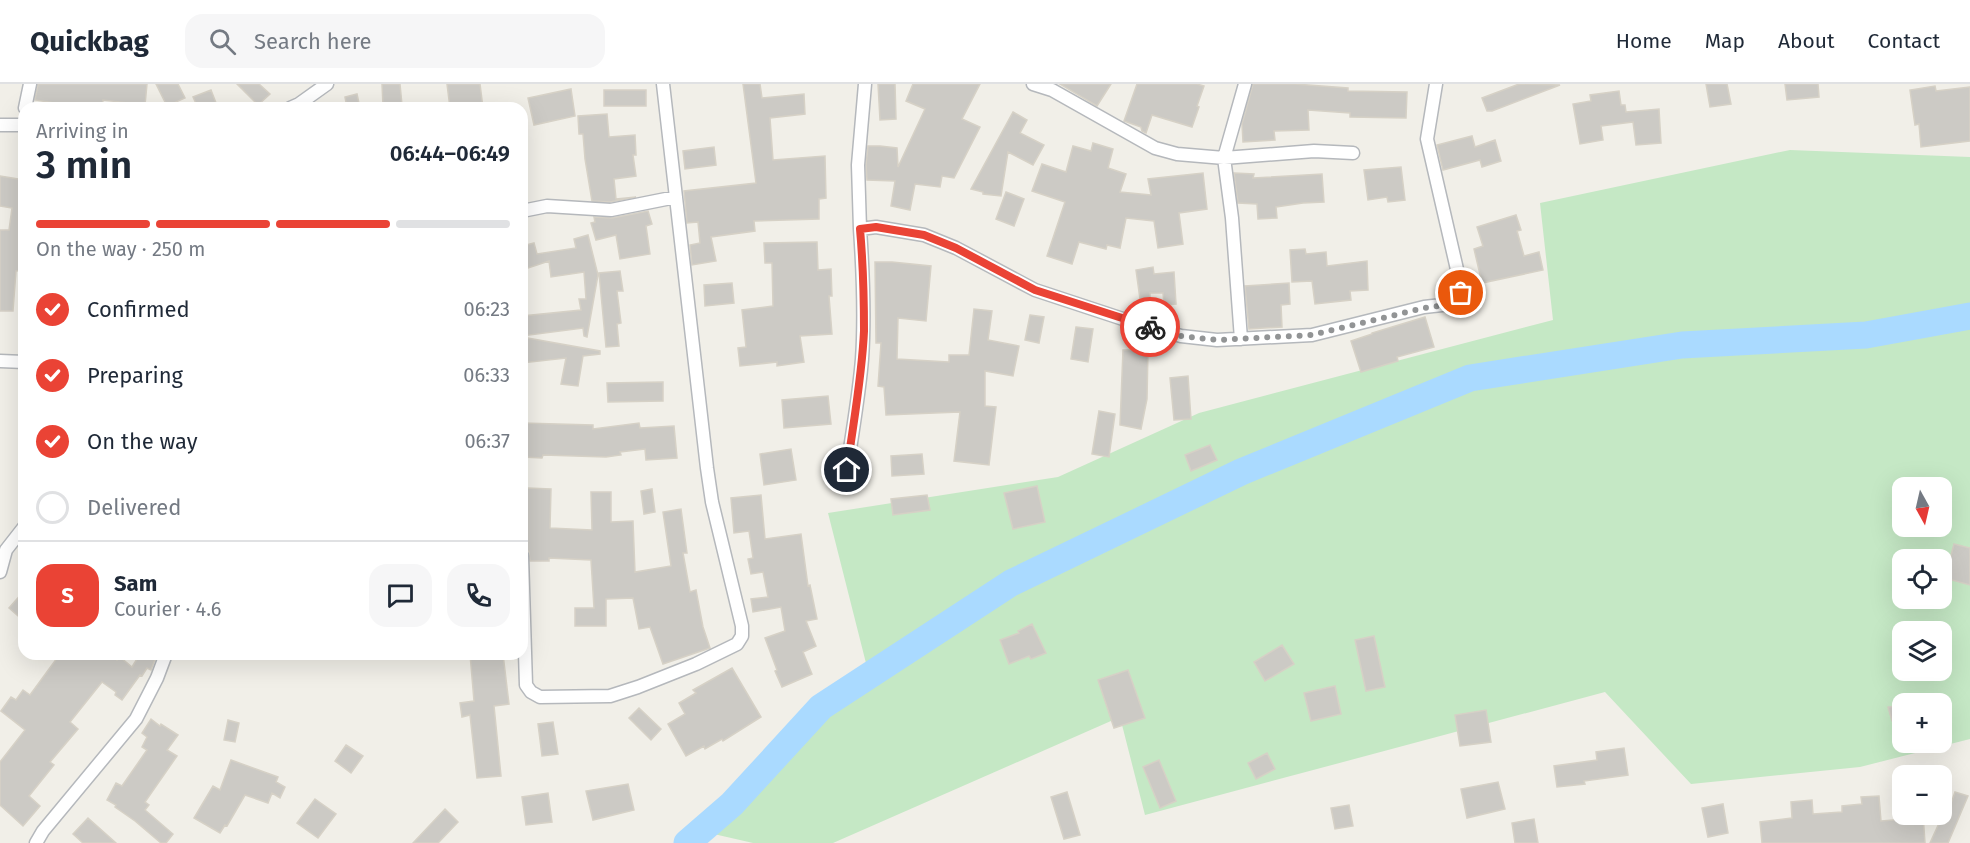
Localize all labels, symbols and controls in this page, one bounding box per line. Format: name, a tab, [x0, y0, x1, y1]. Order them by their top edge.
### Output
search box	[185, 14, 605, 68]
text: Quickbag	[30, 25, 149, 58]
icon: search	[206, 25, 239, 58]
text: Search here	[254, 28, 372, 55]
text: Home	[1616, 28, 1672, 54]
text: Map	[1705, 28, 1745, 54]
text: About	[1778, 28, 1835, 54]
text: Contact	[1868, 28, 1940, 54]
text: Arriving in	[36, 119, 129, 143]
text: 06:44–06:49	[390, 140, 510, 167]
text: 3 min	[36, 142, 132, 188]
text: On the way · 250 m	[36, 237, 205, 261]
pin	[1435, 267, 1486, 318]
icon: bag	[1444, 276, 1477, 309]
icon: check	[36, 293, 69, 326]
text: Confirmed	[87, 296, 190, 323]
text: 06:23	[464, 297, 510, 321]
courier	[1120, 297, 1180, 357]
icon: bike	[1134, 311, 1167, 344]
icon: check	[36, 359, 69, 392]
text: Preparing	[87, 362, 183, 389]
text: 06:33	[463, 363, 510, 387]
icon: check	[36, 425, 69, 458]
text: On the way	[87, 428, 198, 455]
text: 06:37	[464, 429, 510, 453]
pin	[821, 444, 872, 495]
icon: home	[830, 453, 863, 486]
north arrow	[1892, 477, 1952, 537]
map controls	[1892, 477, 1952, 825]
text: Delivered	[87, 494, 182, 521]
button: locate	[1892, 549, 1952, 609]
button: chat	[369, 564, 432, 627]
button: phone	[447, 564, 510, 627]
text: Sam	[114, 570, 157, 597]
text: S	[61, 582, 74, 609]
text: Courier · 4.6	[114, 597, 221, 621]
button: layers	[1892, 621, 1952, 681]
button: +	[1892, 693, 1952, 753]
button: −	[1892, 765, 1952, 825]

